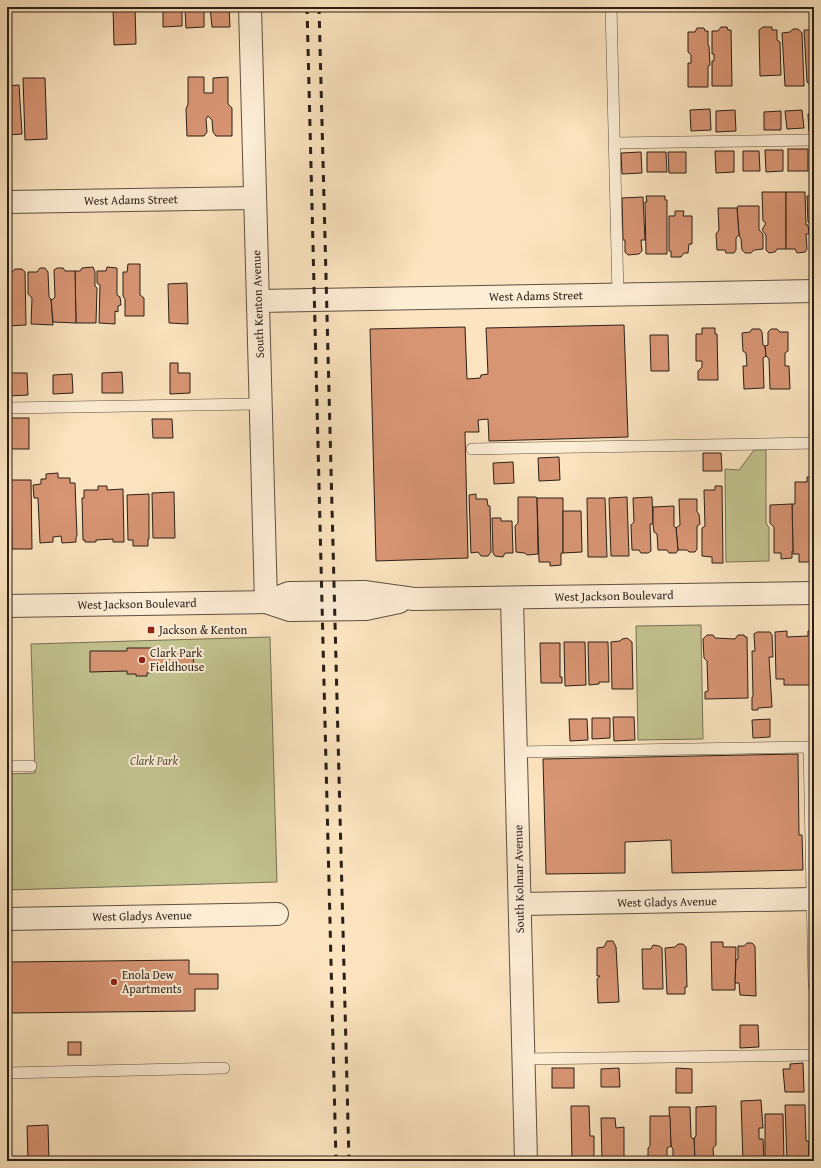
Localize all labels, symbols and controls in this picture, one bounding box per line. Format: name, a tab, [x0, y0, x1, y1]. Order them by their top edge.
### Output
street label: West Adams Street	[84, 190, 179, 209]
street label: South Kenton Avenue	[247, 249, 268, 358]
street label: West Adams Street	[489, 286, 584, 305]
street label: West Jackson Boulevard	[554, 586, 674, 605]
street label: West Jackson Boulevard	[77, 594, 197, 613]
place label: Jackson & Kenton	[157, 621, 248, 638]
marker: Jackson & Kenton	[146, 625, 156, 635]
place label: Clark Park Fieldhouse	[150, 644, 205, 675]
marker: Clark Park Fieldhouse	[137, 655, 147, 665]
park label: Clark Park	[130, 752, 179, 769]
street label: South Kolmar Avenue	[509, 824, 528, 933]
street label: West Gladys Avenue	[617, 892, 717, 911]
street label: West Gladys Avenue	[92, 906, 192, 925]
place label: Enola Dew Apartments	[122, 966, 182, 997]
marker: Enola Dew Apartments	[109, 977, 119, 987]

